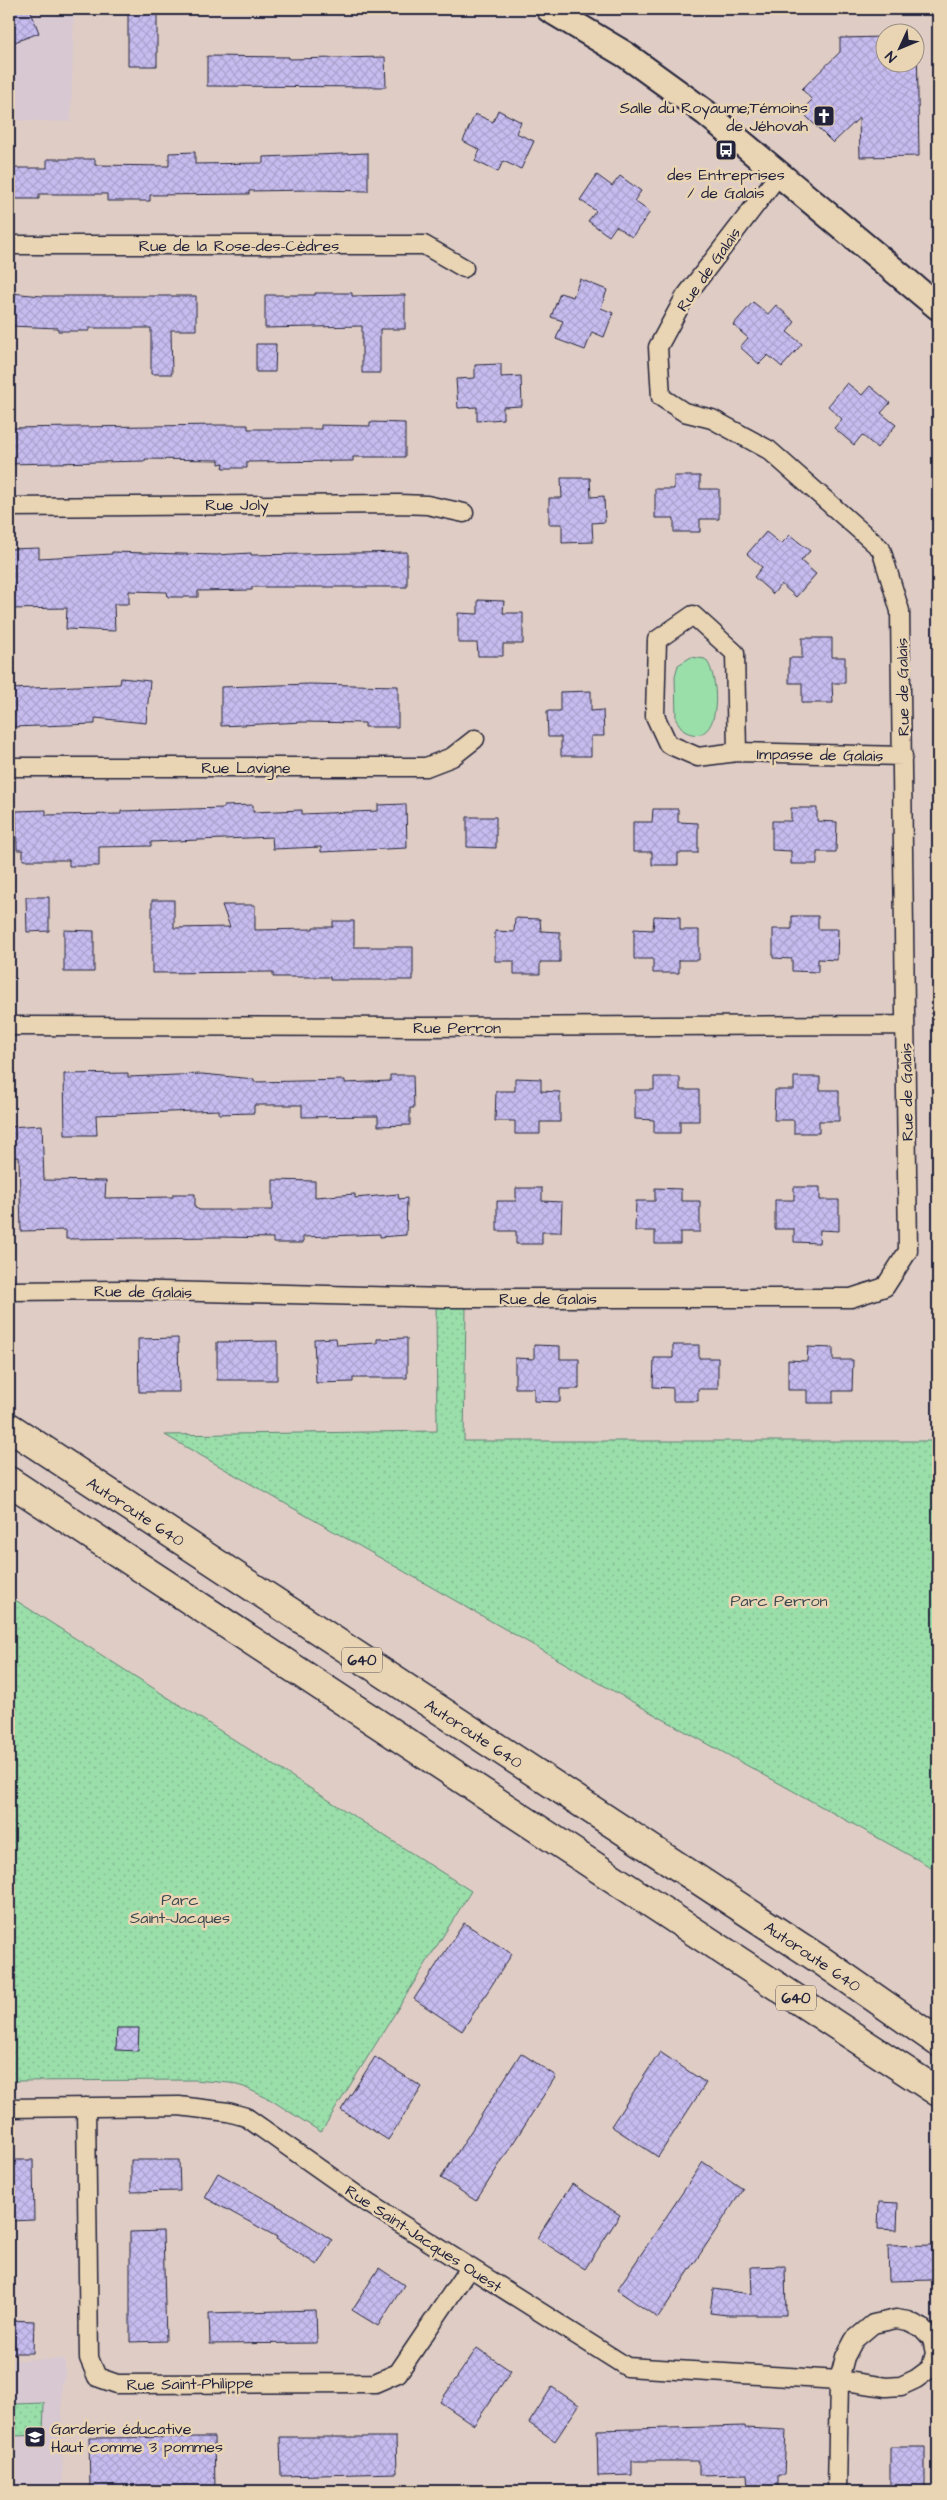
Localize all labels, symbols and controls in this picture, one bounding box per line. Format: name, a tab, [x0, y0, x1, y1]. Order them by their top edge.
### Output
north arrow	[874, 22, 924, 72]
text: N	[881, 46, 902, 66]
place label: Salle du Royaume;Témoins de Jéhovah	[620, 97, 808, 137]
church icon: Salle du Royaume;Témoins de Jéhovah	[812, 104, 836, 128]
bus stop icon: des Entreprises / de Galais	[714, 138, 738, 162]
place label: des Entreprises / de Galais	[667, 164, 785, 204]
street label: Rue de Galais	[672, 223, 746, 316]
street label: Rue de la Rose-des-Cèdres	[139, 235, 339, 257]
street label: Rue Joly	[205, 494, 269, 517]
street label: Rue de Galais	[891, 638, 915, 736]
street label: Impasse de Galais	[756, 743, 883, 767]
street label: Rue Lavigne	[201, 757, 291, 780]
street label: Rue Perron	[413, 1017, 501, 1039]
street label: Rue de Galais	[895, 1043, 919, 1141]
street label: Rue de Galais	[94, 1280, 192, 1304]
street label: Rue de Galais	[499, 1288, 597, 1310]
street label: Autoroute 640	[82, 1472, 189, 1552]
park label: Parc Perron	[730, 1590, 828, 1612]
road number: 640	[342, 1648, 382, 1672]
street label: Autoroute 640	[420, 1694, 527, 1774]
park label: Parc Saint-Jacques	[130, 1889, 230, 1929]
street label: Autoroute 640	[760, 1916, 865, 1997]
road number: 640	[776, 1986, 816, 2010]
street label: Rue Saint-Jacques Ouest	[341, 2180, 507, 2298]
street label: Rue Saint-Philippe	[126, 2372, 254, 2396]
place label: Garderie éducative Haut comme 3 pommes	[51, 2418, 223, 2458]
school or university icon: Garderie éducative Haut comme 3 pommes	[23, 2425, 47, 2449]

